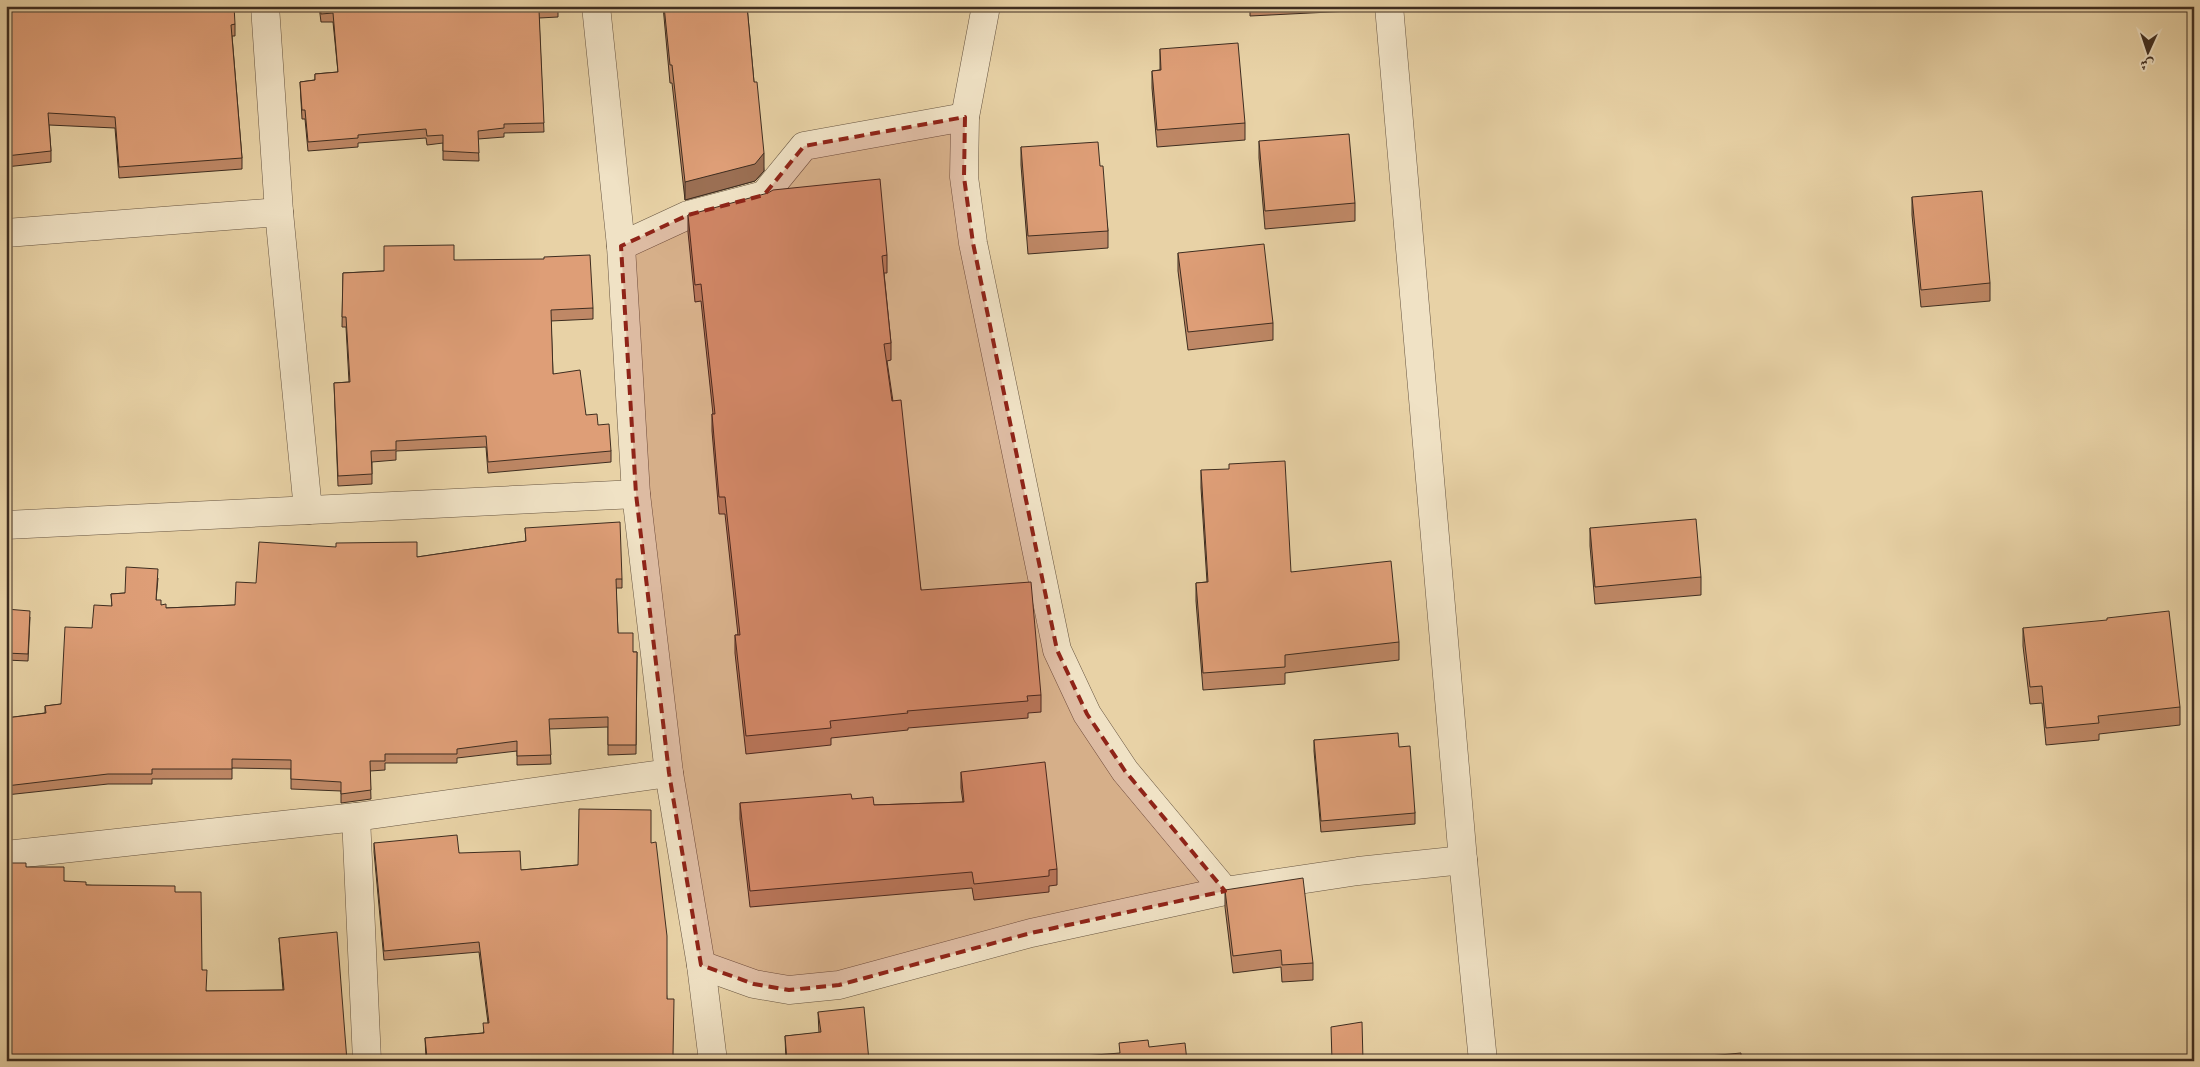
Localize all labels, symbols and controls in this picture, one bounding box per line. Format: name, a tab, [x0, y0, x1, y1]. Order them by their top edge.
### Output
north arrow	[2122, 28, 2172, 78]
text: ش	[2140, 56, 2155, 74]

